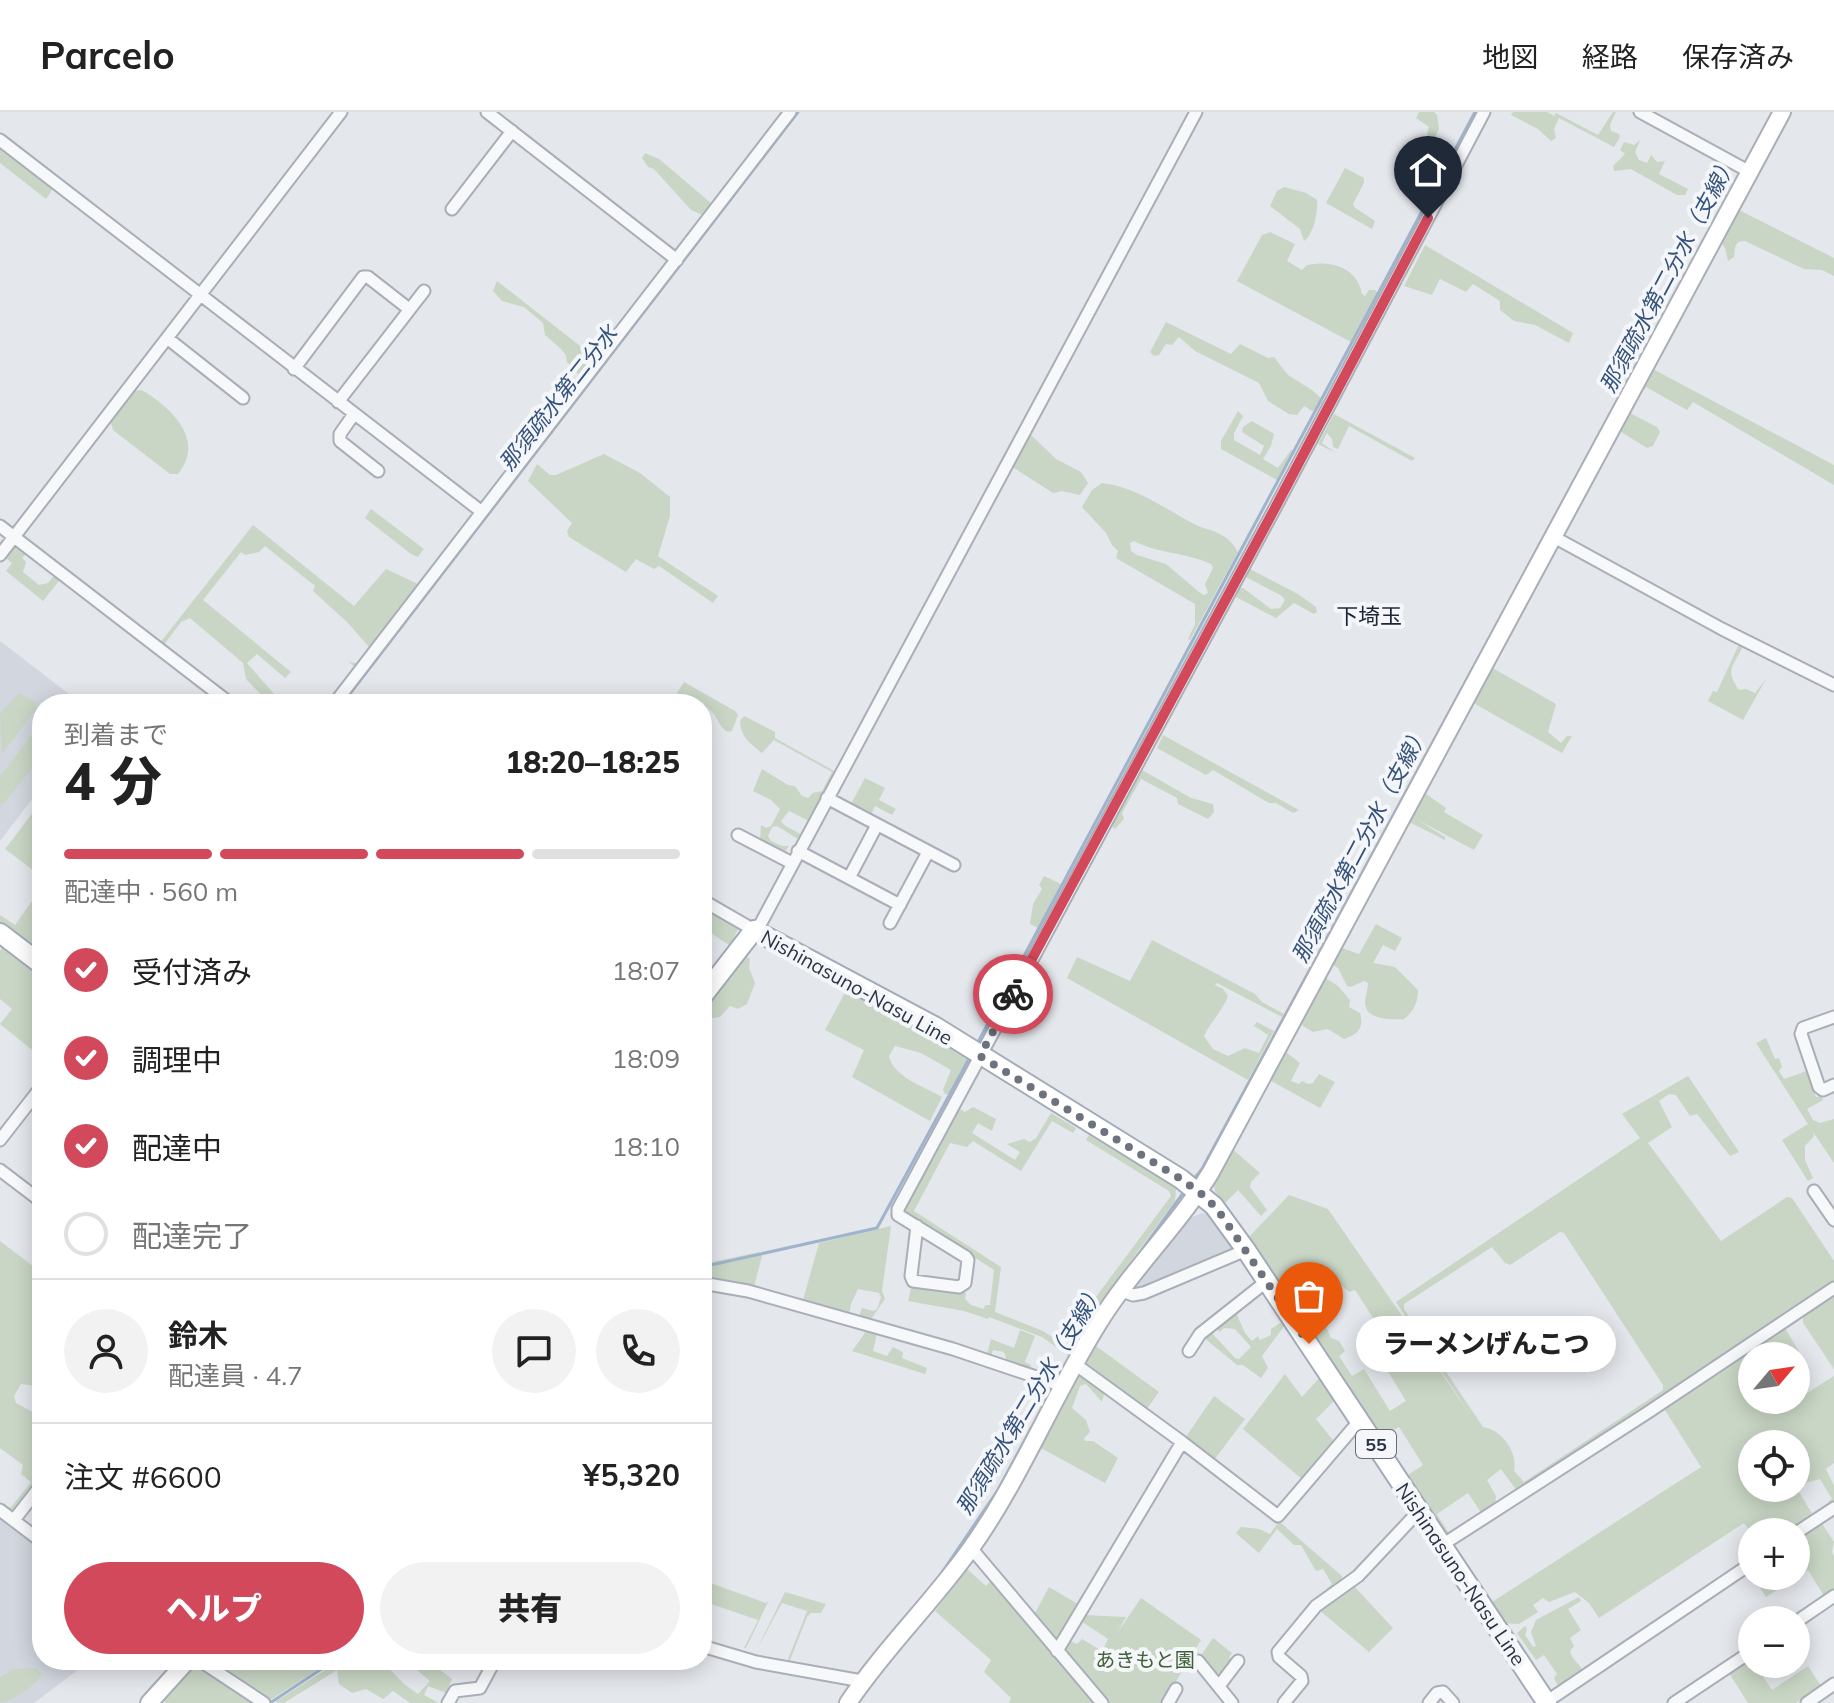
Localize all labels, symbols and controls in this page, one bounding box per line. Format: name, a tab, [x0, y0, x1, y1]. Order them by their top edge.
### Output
text: Parcelo	[40, 31, 175, 79]
text: 地図	[1482, 39, 1538, 74]
text: 経路	[1582, 39, 1638, 74]
text: 保存済み	[1682, 39, 1794, 74]
pin	[1394, 136, 1462, 218]
icon: home	[1406, 148, 1450, 192]
water label: 那須疏水第二分水（支線）	[1594, 151, 1742, 397]
water label: 那須疏水第二分水	[493, 318, 624, 476]
district label: 下埼玉	[1336, 602, 1402, 630]
text: 到着まで	[64, 718, 168, 751]
water label: 那須疏水第二分水（支線）	[1286, 721, 1434, 967]
text: 18:20–18:25	[505, 743, 680, 781]
text: 4 分	[64, 748, 162, 813]
text: 配達中 · 560 m	[64, 875, 238, 908]
street label: Nishinasuno-Nasu Line	[757, 924, 957, 1050]
icon: check	[64, 948, 108, 992]
text: 受付済み	[132, 953, 252, 991]
text: 18:07	[612, 954, 680, 987]
courier	[973, 954, 1053, 1034]
icon: bike	[991, 972, 1035, 1016]
icon: check	[64, 1036, 108, 1080]
text: 調理中	[132, 1041, 222, 1079]
text: 18:09	[612, 1042, 680, 1075]
icon: check	[64, 1124, 108, 1168]
text: 配達中	[132, 1129, 222, 1167]
text: 18:10	[612, 1130, 680, 1163]
text: 配達完了	[132, 1217, 252, 1255]
pin	[1275, 1262, 1343, 1344]
icon: bag	[1287, 1274, 1331, 1318]
water label: 那須疏水第二分水（支線）	[950, 1279, 1110, 1519]
button: person	[64, 1309, 148, 1393]
button: chat	[492, 1309, 576, 1393]
button: phone	[596, 1309, 680, 1393]
text: 鈴木	[168, 1316, 228, 1354]
callout: ラーメンげんこつ	[1357, 1316, 1617, 1372]
text: ラーメンげんこつ	[1383, 1327, 1589, 1360]
north arrow	[1738, 1342, 1810, 1414]
map controls	[1738, 1342, 1810, 1678]
text: 配達員 · 4.7	[168, 1359, 303, 1392]
road number: 55	[1356, 1430, 1396, 1458]
button: locate	[1738, 1430, 1810, 1502]
text: ¥5,320	[583, 1456, 680, 1494]
text: 注文 #6600	[64, 1458, 222, 1496]
street label: Nishinasuno-Nasu Line	[1390, 1478, 1532, 1670]
button: +	[1738, 1518, 1810, 1590]
button: ヘルプ	[64, 1562, 364, 1654]
button: 共有	[380, 1562, 680, 1654]
button: −	[1738, 1606, 1810, 1678]
park label: あきもと園	[1095, 1647, 1195, 1672]

